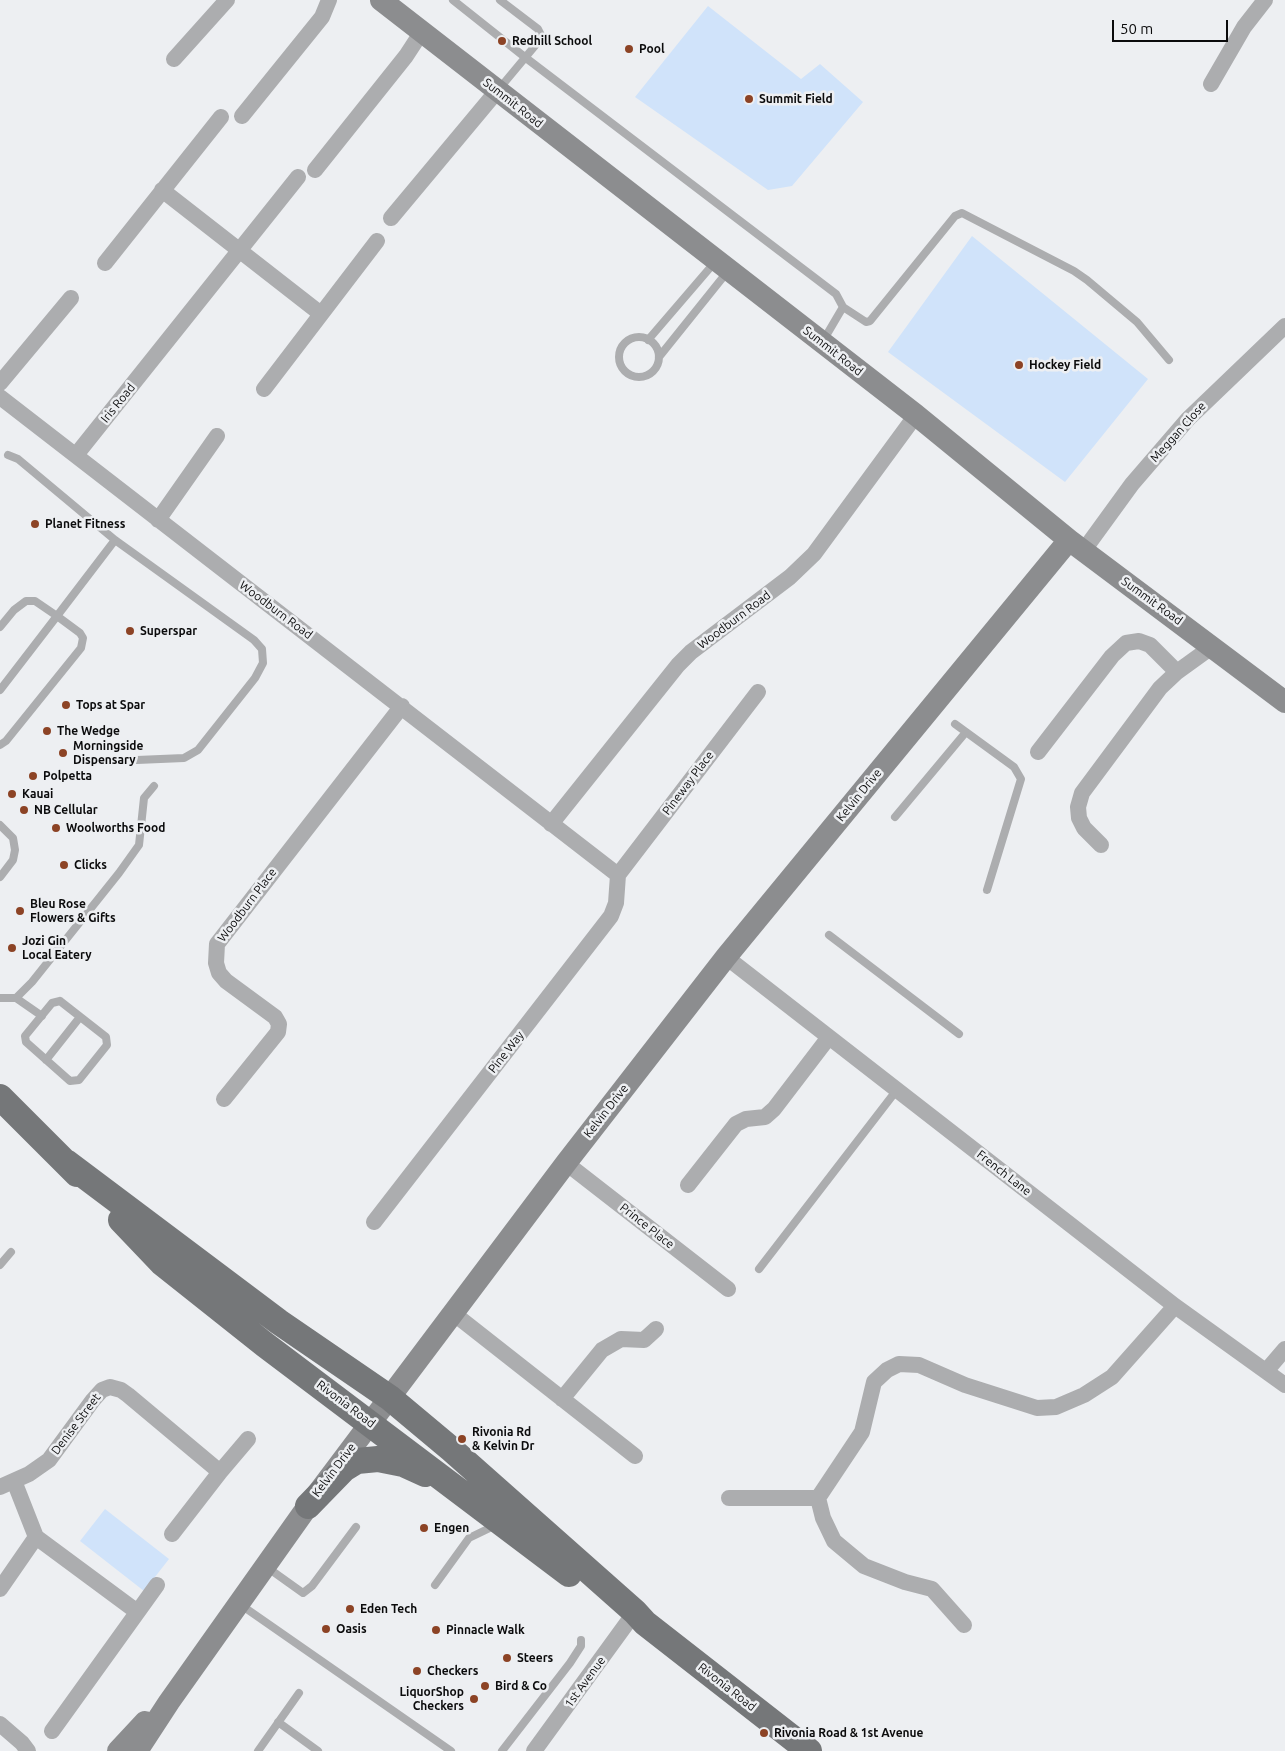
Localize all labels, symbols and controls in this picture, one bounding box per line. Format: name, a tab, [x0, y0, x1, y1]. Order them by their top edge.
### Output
scale bar	[1115, 10, 1231, 42]
text: 50 m	[1120, 20, 1153, 37]
place label: Redhill School	[512, 34, 592, 48]
marker: Redhill School	[496, 35, 508, 47]
place label: Pool	[639, 42, 665, 56]
marker: Pool	[623, 43, 635, 55]
street label: Summit Road	[480, 75, 546, 131]
place label: Summit Field	[759, 92, 833, 106]
marker: Summit Field	[743, 93, 755, 105]
street label: Summit Road	[800, 323, 866, 379]
place label: Hockey Field	[1029, 358, 1101, 372]
marker: Hockey Field	[1013, 359, 1025, 371]
street label: Iris Road	[98, 381, 138, 425]
street label: Meggan Close	[1147, 399, 1209, 465]
place label: Planet Fitness	[45, 517, 125, 531]
marker: Planet Fitness	[29, 518, 41, 530]
street label: Summit Road	[1119, 574, 1185, 628]
street label: Woodburn Road	[237, 578, 315, 642]
street label: Woodburn Road	[695, 588, 773, 652]
place label: Superspar	[140, 624, 197, 638]
marker: Superspar	[124, 625, 136, 637]
place label: Tops at Spar	[76, 698, 145, 712]
marker: Tops at Spar	[60, 699, 72, 711]
place label: The Wedge	[57, 724, 120, 738]
marker: The Wedge	[41, 725, 53, 737]
place label: Morningside Dispensary	[73, 739, 143, 767]
marker: Morningside Dispensary	[57, 747, 69, 759]
street label: Pineway Place	[659, 748, 717, 818]
street label: Kelvin Drive	[833, 766, 885, 824]
place label: Polpetta	[43, 769, 92, 783]
marker: Polpetta	[27, 770, 39, 782]
place label: Kauai	[22, 787, 53, 801]
marker: Kauai	[6, 788, 18, 800]
place label: NB Cellular	[34, 803, 98, 817]
marker: NB Cellular	[18, 804, 30, 816]
place label: Woolworths Food	[66, 821, 165, 835]
marker: Woolworths Food	[50, 822, 62, 834]
place label: Clicks	[74, 858, 107, 872]
marker: Clicks	[58, 859, 70, 871]
street label: Woodburn Place	[215, 865, 279, 945]
place label: Bleu Rose Flowers & Gifts	[30, 897, 116, 925]
marker: Bleu Rose Flowers & Gifts	[14, 905, 26, 917]
place label: Jozi Gin Local Eatery	[22, 934, 92, 962]
marker: Jozi Gin Local Eatery	[6, 942, 18, 954]
street label: Pine Way	[485, 1028, 527, 1076]
street label: Kelvin Drive	[581, 1081, 631, 1141]
street label: French Lane	[974, 1147, 1034, 1199]
street label: Prince Place	[617, 1200, 677, 1252]
street label: Rivonia Road	[314, 1377, 378, 1431]
street label: Denise Street	[48, 1391, 104, 1457]
place label: Rivonia Rd & Kelvin Dr	[472, 1425, 534, 1453]
marker: Rivonia Rd & Kelvin Dr	[456, 1433, 468, 1445]
street label: Kelvin Drive	[309, 1440, 359, 1500]
place label: Engen	[434, 1521, 469, 1535]
marker: Engen	[418, 1522, 430, 1534]
place label: Eden Tech	[360, 1602, 417, 1616]
marker: Eden Tech	[344, 1603, 356, 1615]
place label: Oasis	[336, 1622, 367, 1636]
marker: Oasis	[320, 1623, 332, 1635]
place label: Pinnacle Walk	[446, 1623, 525, 1637]
marker: Pinnacle Walk	[430, 1624, 442, 1636]
place label: Steers	[517, 1651, 553, 1665]
marker: Steers	[501, 1652, 513, 1664]
street label: 1st Avenue	[562, 1654, 608, 1710]
street label: Rivonia Road	[695, 1660, 759, 1714]
place label: Checkers	[427, 1664, 478, 1678]
marker: Checkers	[411, 1665, 423, 1677]
place label: Bird & Co	[495, 1679, 547, 1693]
marker: Bird & Co	[479, 1680, 491, 1692]
place label: LiquorShop Checkers	[399, 1685, 464, 1713]
marker: LiquorShop Checkers	[468, 1693, 480, 1705]
place label: Rivonia Road & 1st Avenue	[774, 1726, 924, 1740]
marker: Rivonia Road & 1st Avenue	[758, 1727, 770, 1739]

